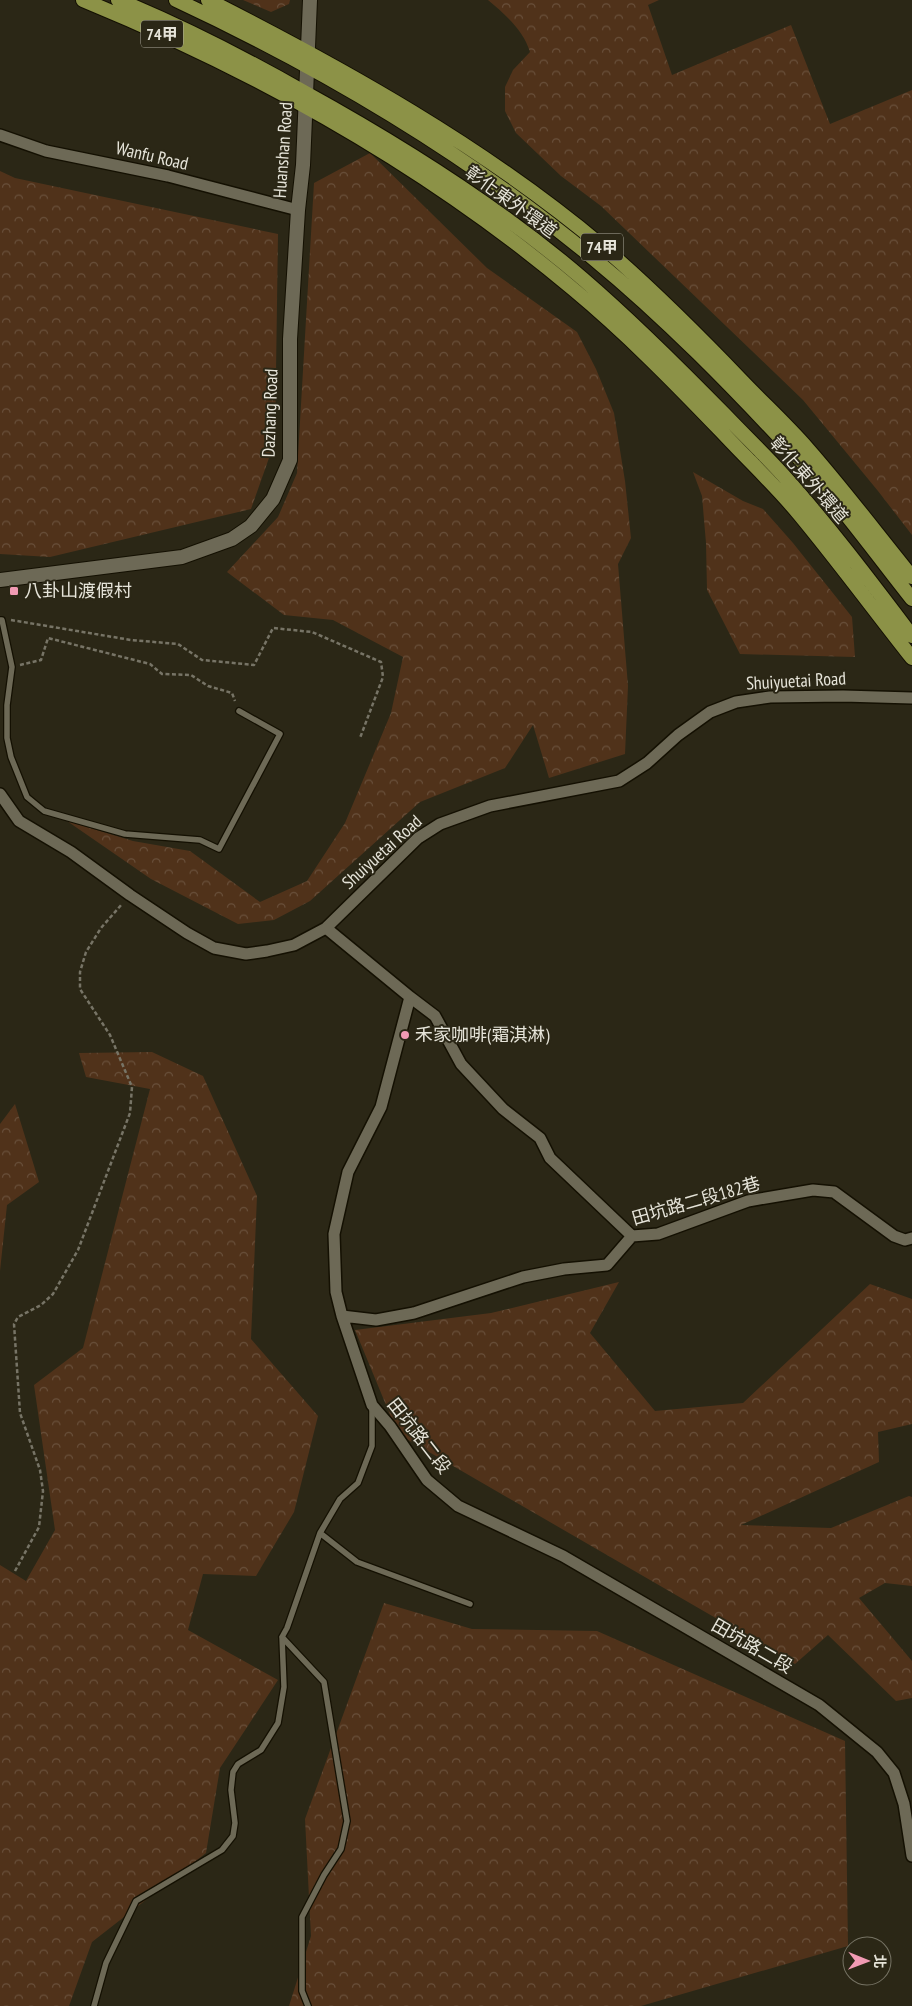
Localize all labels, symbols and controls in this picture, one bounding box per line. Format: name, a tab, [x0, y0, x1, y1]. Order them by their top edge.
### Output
road number: 74甲	[141, 20, 183, 48]
street label: Huanshan Road	[268, 101, 297, 199]
street label: Wanfu Road	[114, 136, 191, 175]
street label: 彰化東外環道	[461, 161, 562, 243]
road number: 74甲	[581, 233, 623, 260]
street label: Dazhang Road	[256, 368, 283, 458]
street label: 彰化東外環道	[765, 431, 853, 528]
place label: 八卦山渡假村	[24, 579, 132, 602]
marker: 八卦山渡假村	[8, 585, 20, 597]
street label: Shuiyuetai Road	[745, 666, 846, 695]
street label: Shuiyuetai Road	[337, 810, 426, 894]
place label: 禾家咖啡(霜淇淋)	[415, 1023, 550, 1046]
marker: 禾家咖啡(霜淇淋)	[399, 1029, 411, 1041]
street label: 田坑路二段182巷	[629, 1171, 763, 1230]
street label: 田坑路二段	[383, 1393, 456, 1478]
street label: 田坑路二段	[708, 1613, 797, 1678]
north arrow	[842, 1936, 892, 1986]
text: 北	[871, 1954, 889, 1968]

